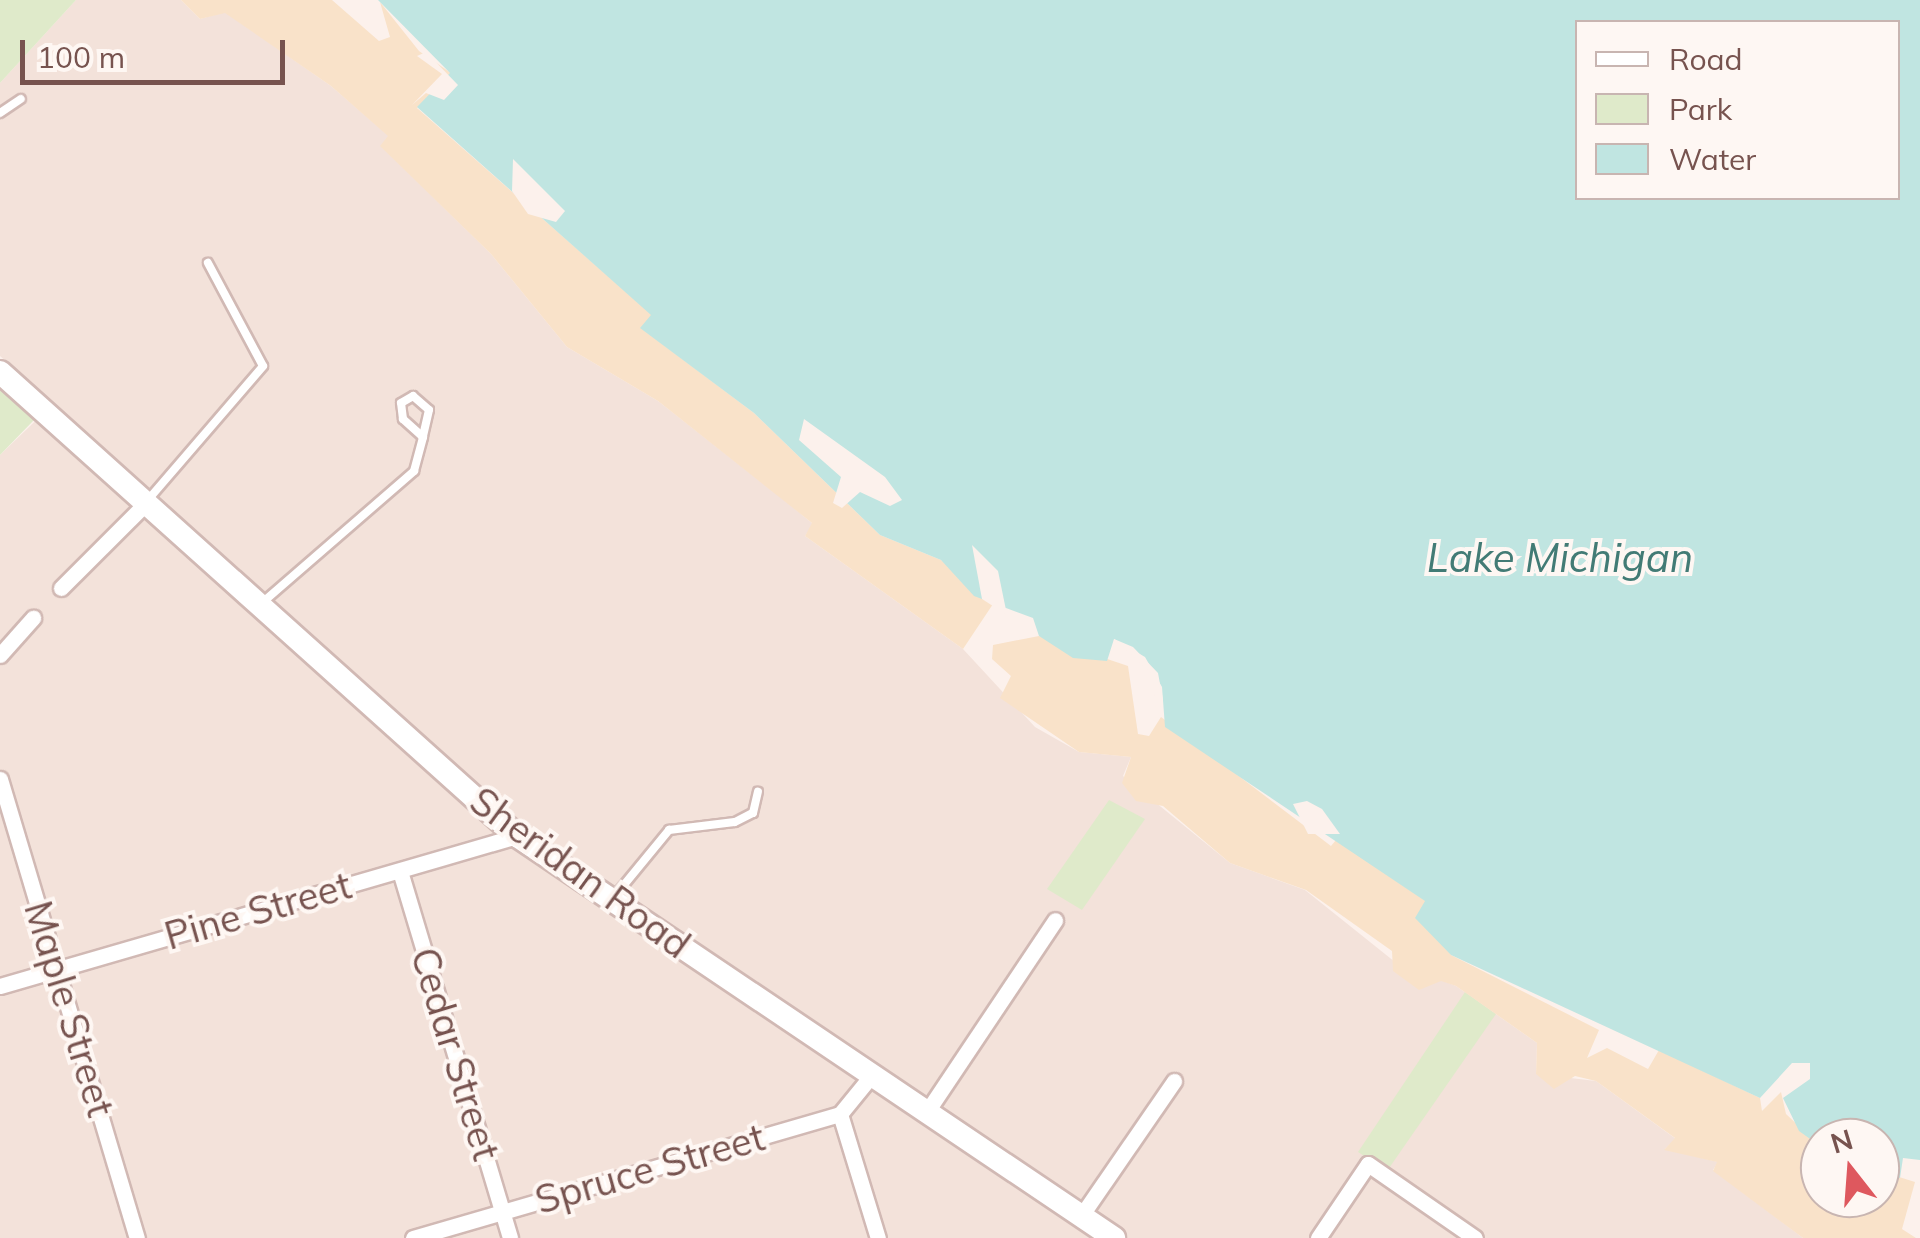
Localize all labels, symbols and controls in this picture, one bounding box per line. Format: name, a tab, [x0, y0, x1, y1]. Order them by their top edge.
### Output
scale bar	[25, 20, 290, 82]
legend	[1575, 20, 1900, 200]
text: 100 m	[37, 38, 125, 76]
text: Road	[1669, 40, 1743, 78]
text: Park	[1669, 90, 1732, 128]
text: Water	[1669, 140, 1756, 178]
water label: Lake Michigan	[1427, 533, 1693, 581]
street label: Sheridan Road	[461, 778, 699, 968]
street label: Pine Street	[160, 863, 356, 959]
street label: Maple Street	[15, 896, 123, 1122]
street label: Cedar Street	[401, 942, 509, 1166]
street label: Spruce Street	[530, 1115, 770, 1223]
north arrow	[1800, 1118, 1900, 1218]
text: N	[1826, 1121, 1857, 1161]

